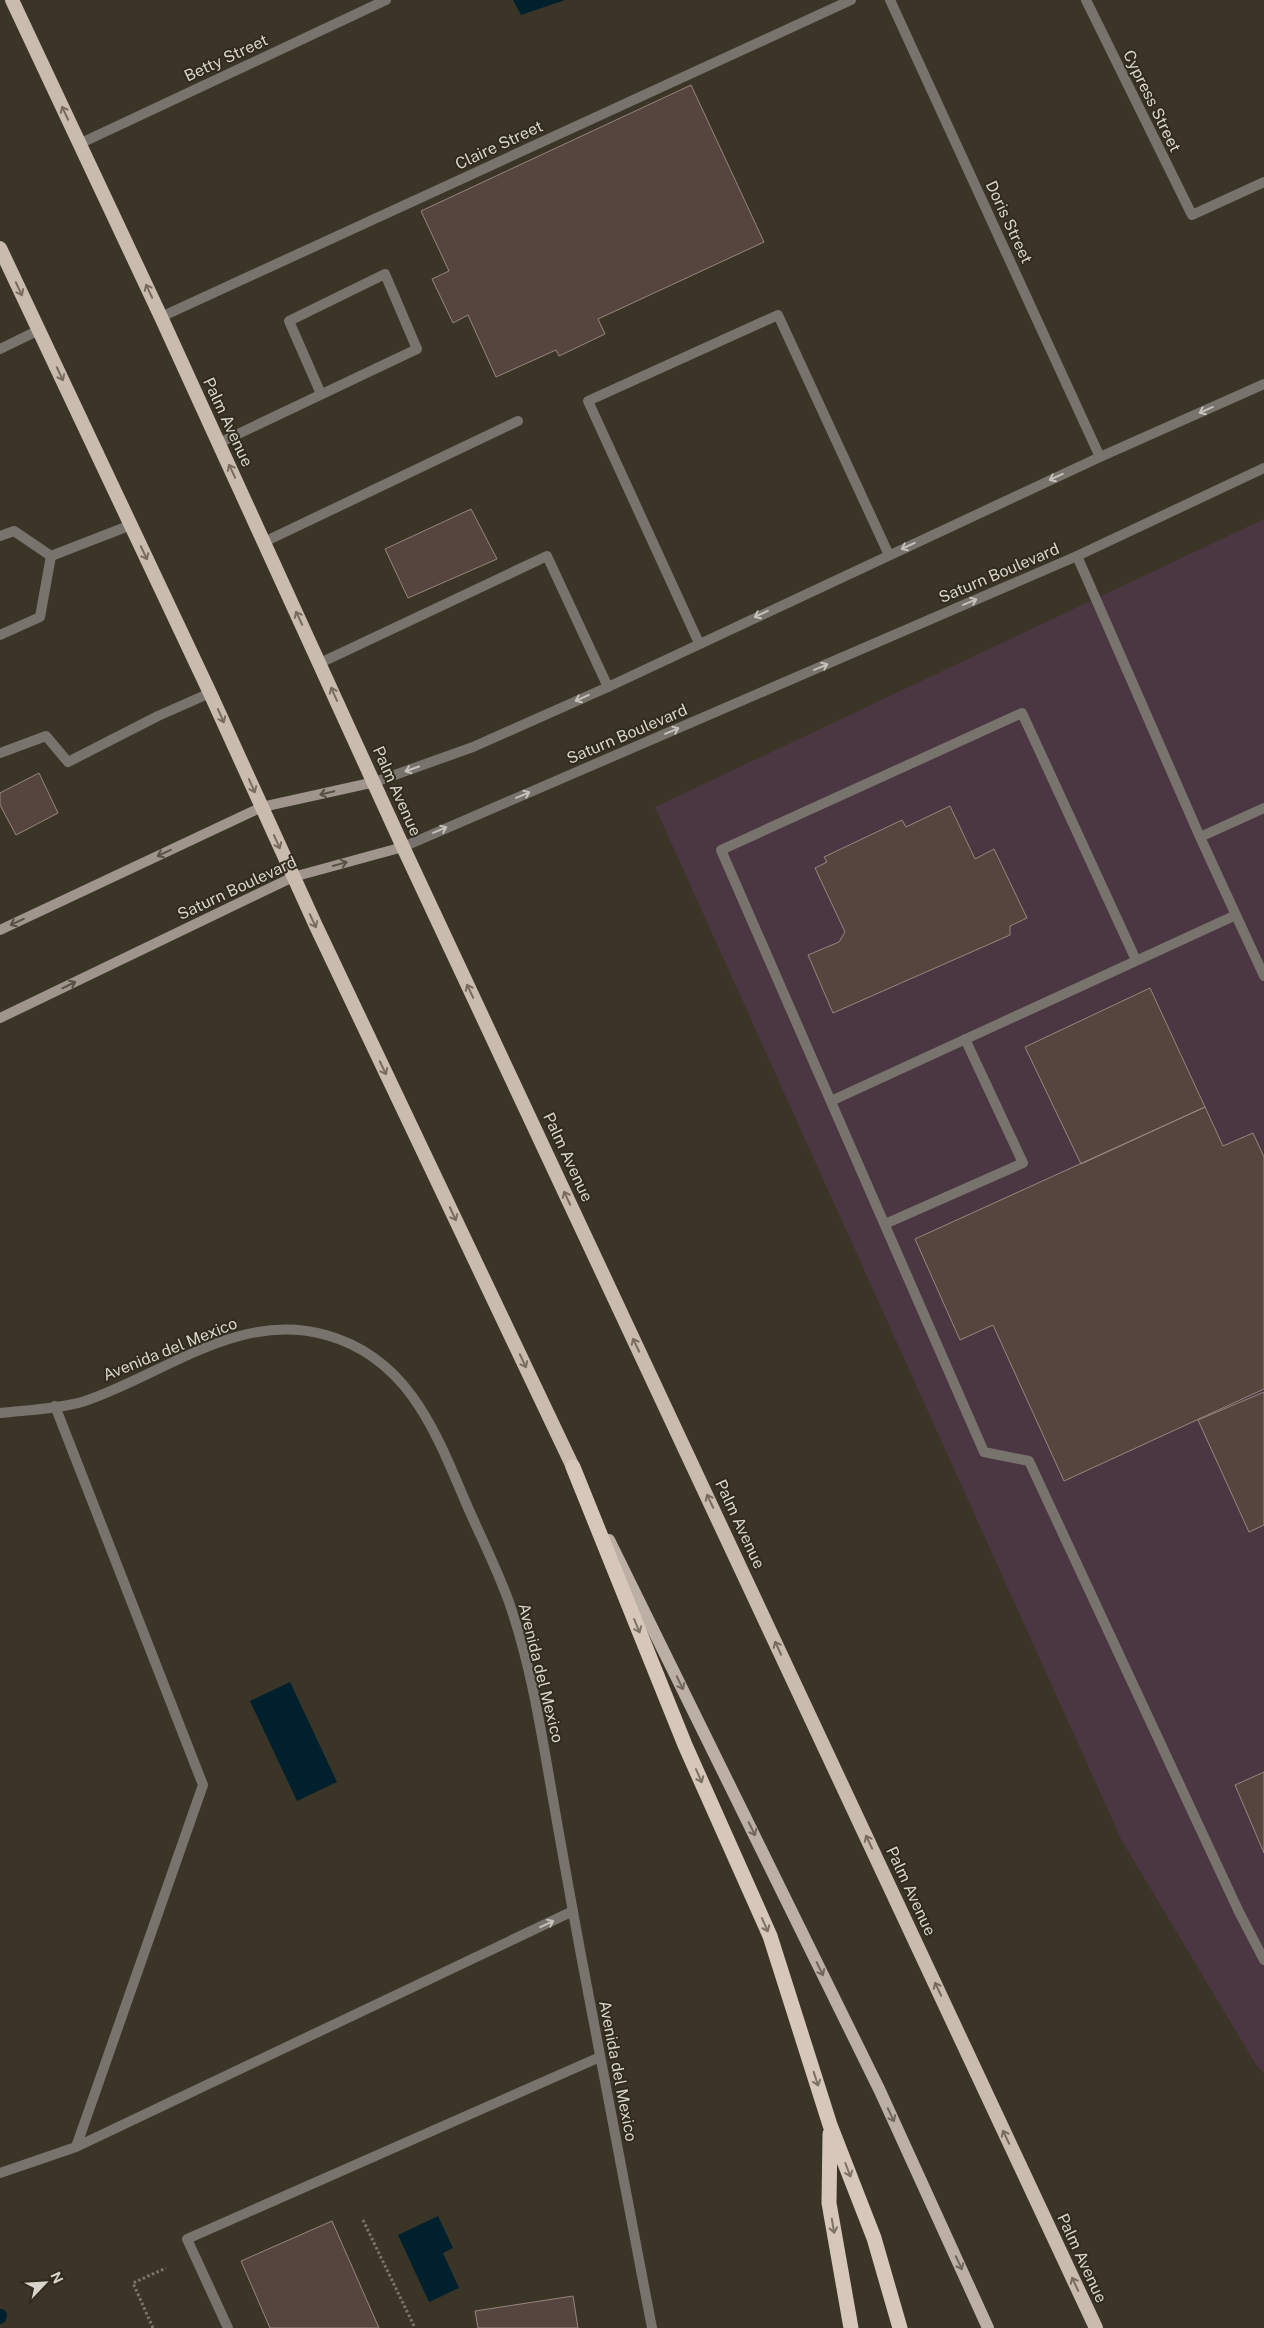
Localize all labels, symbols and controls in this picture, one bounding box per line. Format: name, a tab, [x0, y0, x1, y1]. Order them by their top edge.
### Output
street label: Betty Street	[181, 30, 271, 86]
street label: Cypress Street	[1119, 47, 1185, 155]
one-way arrow	[59, 105, 69, 120]
street label: Claire Street	[452, 116, 546, 174]
street label: Doris Street	[982, 178, 1036, 266]
one-way arrow	[15, 281, 25, 296]
one-way arrow	[143, 284, 153, 299]
one-way arrow	[55, 367, 65, 382]
street label: Palm Avenue	[199, 374, 257, 470]
one-way arrow	[1199, 405, 1214, 415]
one-way arrow	[226, 464, 236, 479]
one-way arrow	[1049, 473, 1064, 483]
street label: Saturn Boulevard	[936, 539, 1062, 607]
one-way arrow	[901, 541, 916, 551]
one-way arrow	[140, 545, 149, 560]
one-way arrow	[962, 597, 977, 607]
one-way arrow	[754, 610, 769, 620]
one-way arrow	[294, 611, 304, 626]
one-way arrow	[813, 661, 828, 671]
one-way arrow	[329, 687, 339, 702]
one-way arrow	[575, 694, 590, 704]
street label: Saturn Boulevard	[564, 700, 690, 768]
one-way arrow	[216, 708, 226, 723]
one-way arrow	[664, 726, 679, 735]
street label: Palm Avenue	[369, 743, 425, 839]
one-way arrow	[405, 765, 420, 774]
one-way arrow	[248, 778, 258, 793]
one-way arrow	[320, 789, 336, 798]
one-way arrow	[515, 790, 530, 800]
one-way arrow	[432, 825, 447, 835]
one-way arrow	[273, 834, 283, 849]
one-way arrow	[157, 849, 172, 858]
street label: Saturn Boulevard	[175, 852, 299, 924]
one-way arrow	[331, 859, 347, 868]
one-way arrow	[309, 913, 319, 928]
one-way arrow	[10, 918, 25, 927]
one-way arrow	[61, 979, 76, 989]
one-way arrow	[465, 983, 475, 998]
one-way arrow	[378, 1060, 388, 1075]
street label: Palm Avenue	[539, 1109, 597, 1205]
one-way arrow	[562, 1191, 572, 1206]
one-way arrow	[449, 1206, 458, 1221]
street label: Avenida del Mexico	[100, 1313, 240, 1385]
one-way arrow	[631, 1338, 641, 1353]
one-way arrow	[519, 1353, 528, 1368]
street label: Palm Avenue	[711, 1476, 769, 1572]
one-way arrow	[704, 1494, 714, 1509]
street label: Avenida del Mexico	[514, 1601, 568, 1745]
one-way arrow	[633, 1618, 642, 1633]
one-way arrow	[773, 1641, 783, 1656]
one-way arrow	[675, 1676, 685, 1691]
one-way arrow	[694, 1768, 704, 1783]
one-way arrow	[748, 1821, 757, 1836]
one-way arrow	[864, 1835, 873, 1850]
street label: Palm Avenue	[882, 1843, 940, 1939]
one-way arrow	[760, 1917, 770, 1932]
one-way arrow	[539, 1918, 554, 1928]
one-way arrow	[816, 1961, 825, 1976]
one-way arrow	[932, 1982, 942, 1997]
street label: Avenida del Mexico	[595, 1999, 641, 2143]
one-way arrow	[811, 2071, 821, 2087]
one-way arrow	[887, 2107, 896, 2122]
one-way arrow	[1001, 2129, 1011, 2144]
one-way arrow	[844, 2162, 853, 2177]
street label: Palm Avenue	[1053, 2210, 1111, 2306]
one-way arrow	[829, 2217, 839, 2233]
one-way arrow	[954, 2255, 964, 2270]
north arrow	[20, 2258, 70, 2308]
text: N	[47, 2269, 66, 2286]
one-way arrow	[1070, 2277, 1079, 2292]

